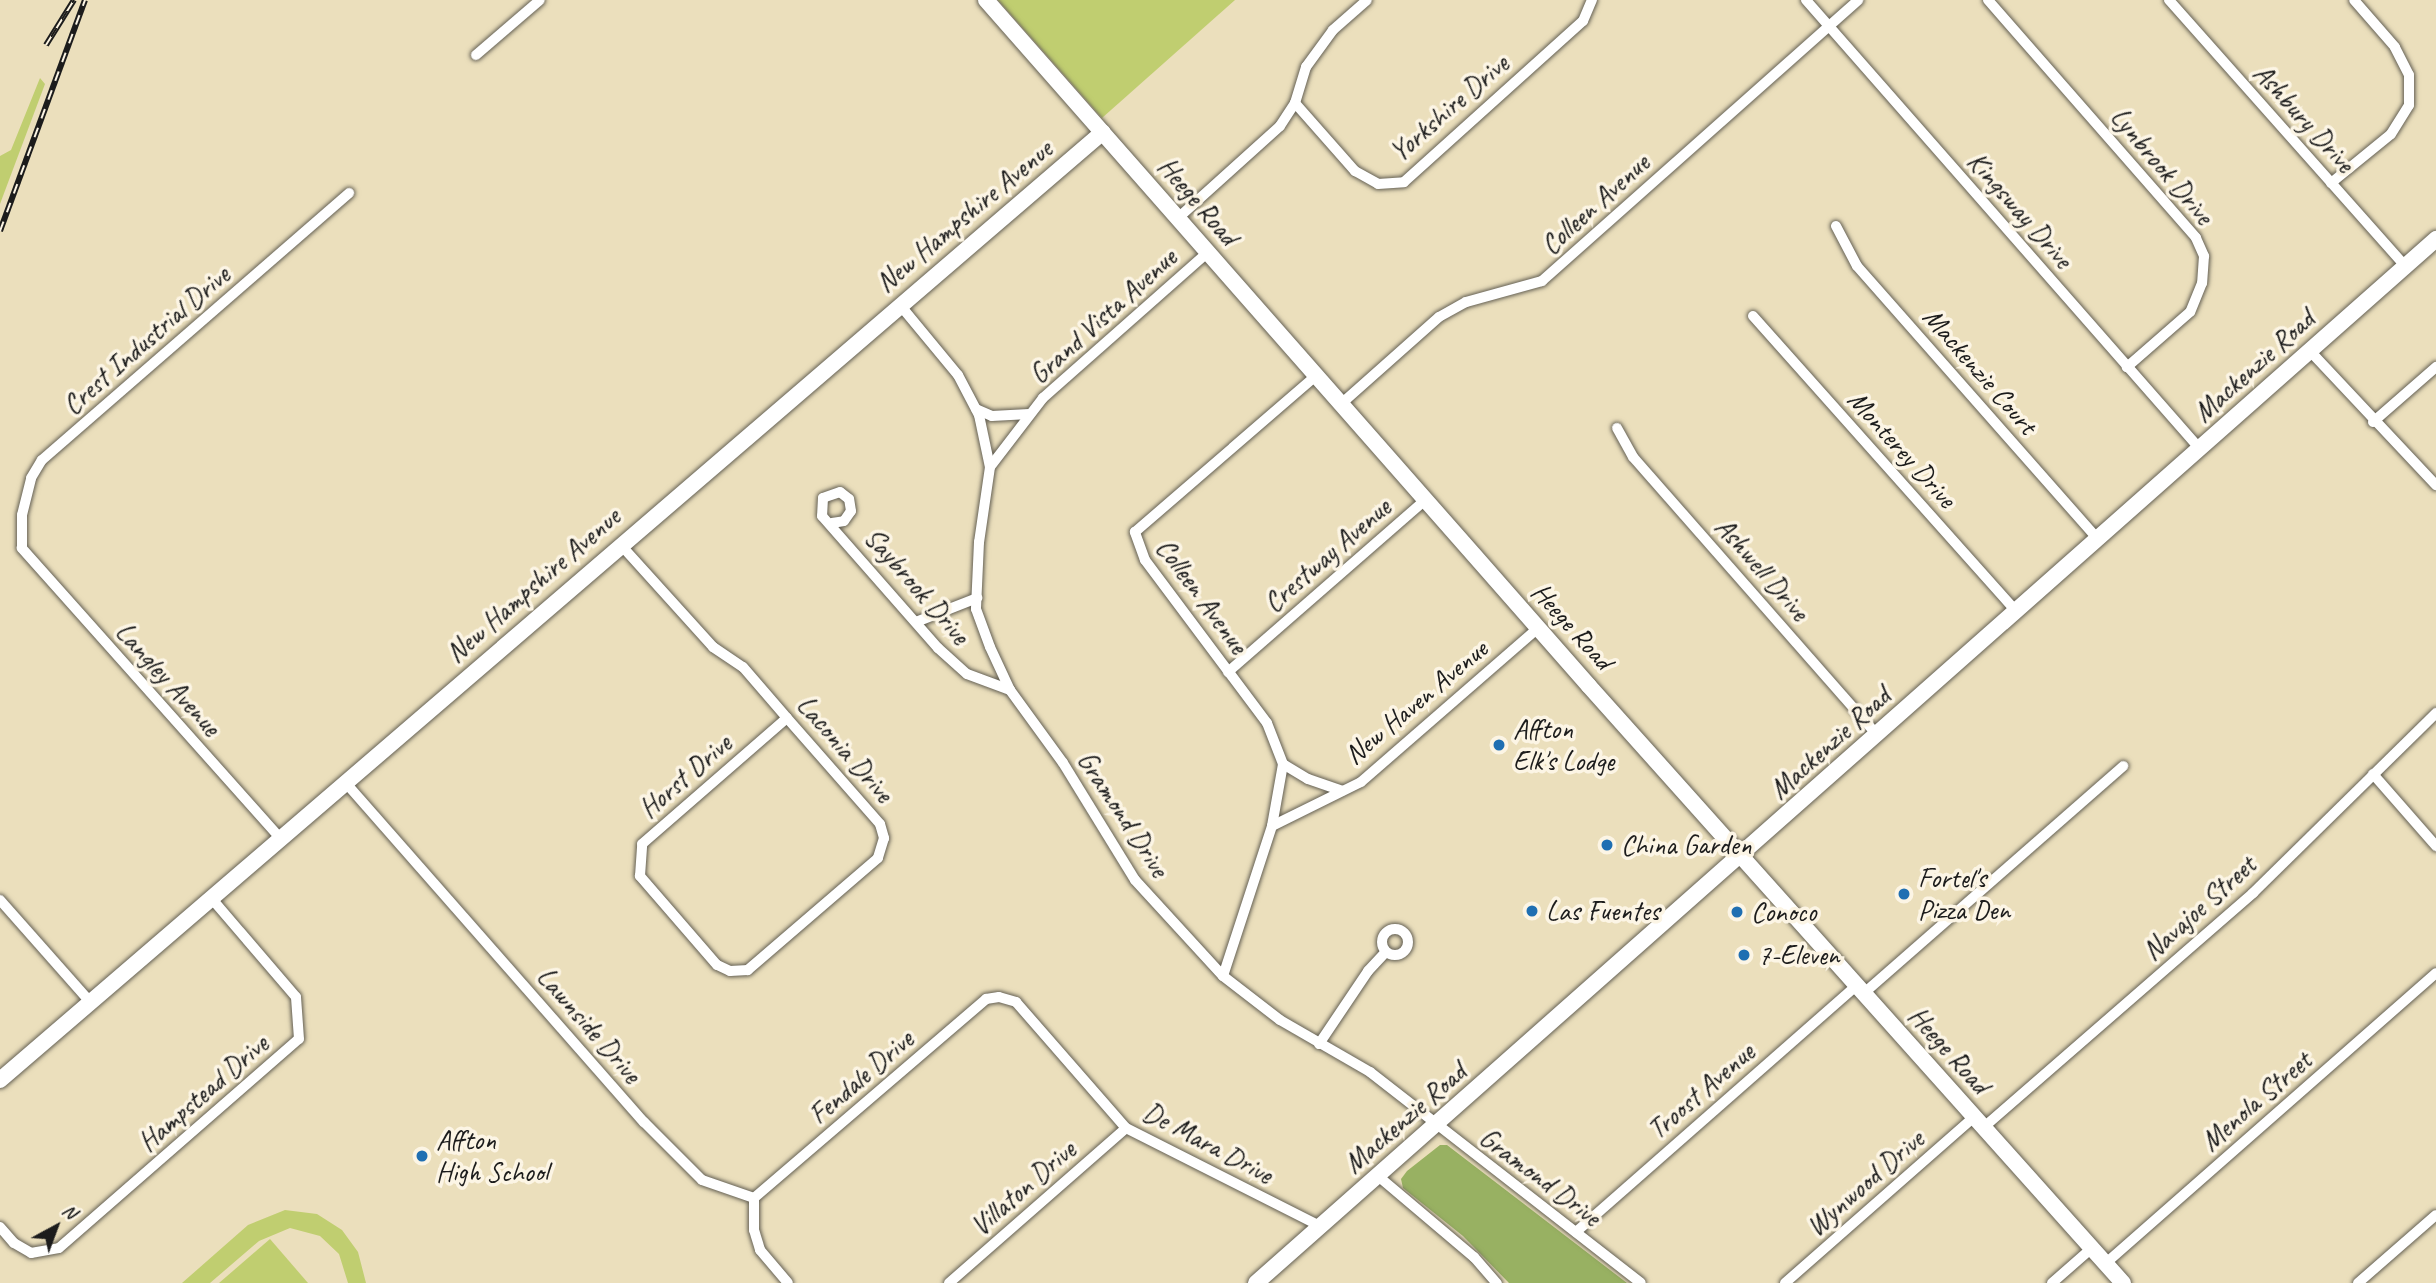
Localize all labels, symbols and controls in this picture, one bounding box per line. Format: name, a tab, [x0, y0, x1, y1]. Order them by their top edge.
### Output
street label: Yorkshire Drive	[1383, 47, 1515, 169]
street label: Ashbury Drive	[2246, 56, 2362, 180]
street label: Lynbrook Drive	[2103, 100, 2221, 232]
street label: New Hampshire Avenue	[869, 133, 1059, 299]
street label: Kingsway Drive	[1960, 145, 2080, 275]
street label: Colleen Avenue	[1534, 147, 1656, 261]
street label: Heege Road	[1150, 150, 1246, 252]
street label: Grand Vista Avenue	[1023, 241, 1183, 391]
street label: Crest Industrial Drive	[56, 258, 236, 422]
street label: Mackenzie Court	[1916, 301, 2044, 441]
street label: Mackenzie Road	[2187, 303, 2321, 429]
street label: Monterey Drive	[1840, 383, 1964, 515]
street label: Crestway Avenue	[1257, 491, 1397, 619]
street label: New Hampshire Avenue	[439, 500, 627, 670]
street label: Ashwell Drive	[1708, 510, 1816, 628]
street label: Saybrook Drive	[857, 521, 977, 651]
street label: Colleen Avenue	[1149, 532, 1255, 660]
street label: Heege Road	[1524, 575, 1620, 677]
street label: Langley Avenue	[108, 615, 228, 743]
street label: New Haven Avenue	[1337, 632, 1495, 772]
street label: Mackenzie Road	[1763, 680, 1897, 806]
street label: Laconia Drive	[789, 688, 901, 810]
place label: Affton Elk's Lodge	[1513, 712, 1614, 778]
street label: Horst Drive	[632, 727, 738, 825]
marker: Affton Elk's Lodge	[1491, 737, 1507, 753]
street label: Gramond Drive	[1070, 745, 1176, 883]
place label: China Garden	[1621, 828, 1752, 862]
marker: China Garden	[1599, 837, 1615, 853]
street label: Navajoe Street	[2135, 848, 2263, 968]
place label: Fortel's Pizza Den	[1918, 861, 2010, 927]
marker: Fortel's Pizza Den	[1896, 886, 1912, 902]
place label: Las Fuentes	[1546, 894, 1659, 928]
place label: Conoco	[1751, 895, 1816, 929]
marker: Las Fuentes	[1524, 903, 1540, 919]
marker: Conoco	[1729, 904, 1745, 920]
place label: 7-Eleven	[1758, 938, 1839, 972]
marker: 7-Eleven	[1736, 947, 1752, 963]
street label: Lawnside Drive	[529, 960, 649, 1090]
street label: Heege Road	[1901, 999, 1997, 1101]
street label: Fendale Drive	[802, 1023, 920, 1131]
street label: Hampstead Drive	[131, 1027, 275, 1159]
street label: Troost Avenue	[1641, 1036, 1761, 1146]
street label: Menola Street	[2194, 1044, 2318, 1158]
street label: Mackenzie Road	[1337, 1056, 1473, 1180]
street label: De Mara Drive	[1137, 1095, 1279, 1191]
street label: Gramond Drive	[1473, 1120, 1607, 1234]
place label: Affton High School	[436, 1123, 547, 1189]
street label: Wynwood Drive	[1799, 1123, 1931, 1243]
street label: Villaton Drive	[964, 1133, 1082, 1243]
marker: Affton High School	[414, 1148, 430, 1164]
north arrow	[21, 1192, 91, 1262]
text: N	[57, 1198, 82, 1224]

